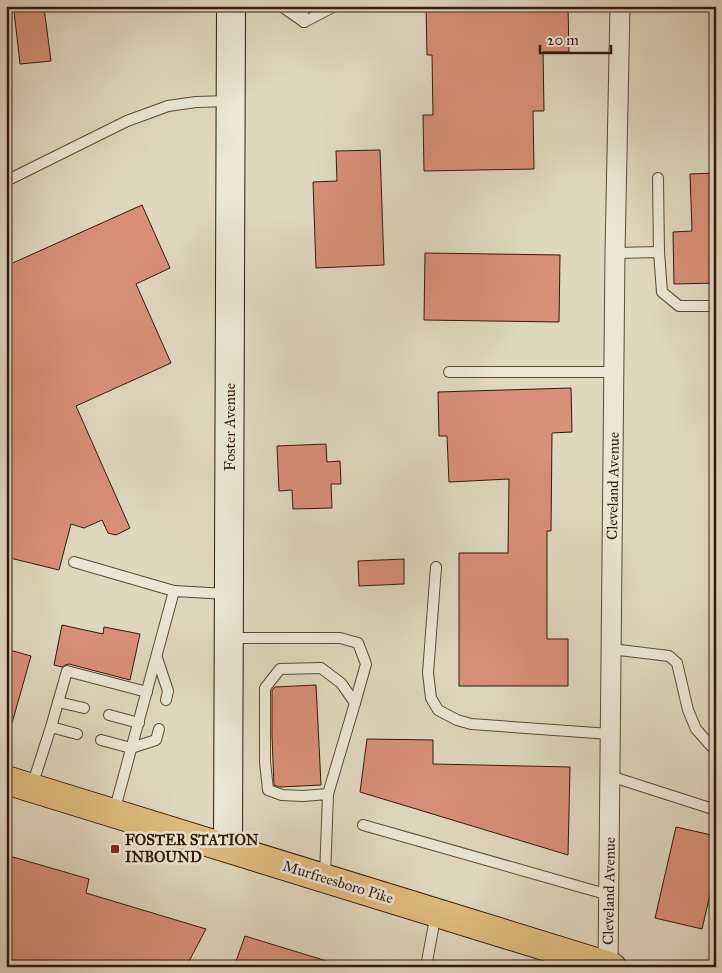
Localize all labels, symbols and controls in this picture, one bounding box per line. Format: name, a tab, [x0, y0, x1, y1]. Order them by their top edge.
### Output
scale bar	[540, 22, 611, 54]
text: 20 m	[547, 31, 579, 49]
street label: Foster Avenue	[221, 383, 239, 471]
street label: Cleveland Avenue	[603, 432, 623, 540]
place label: FOSTER STATION INBOUND	[125, 831, 259, 866]
street label: Cleveland Avenue	[599, 837, 619, 945]
marker: FOSTER STATION INBOUND	[109, 843, 121, 855]
street label: Murfreesboro Pike	[281, 857, 395, 907]

